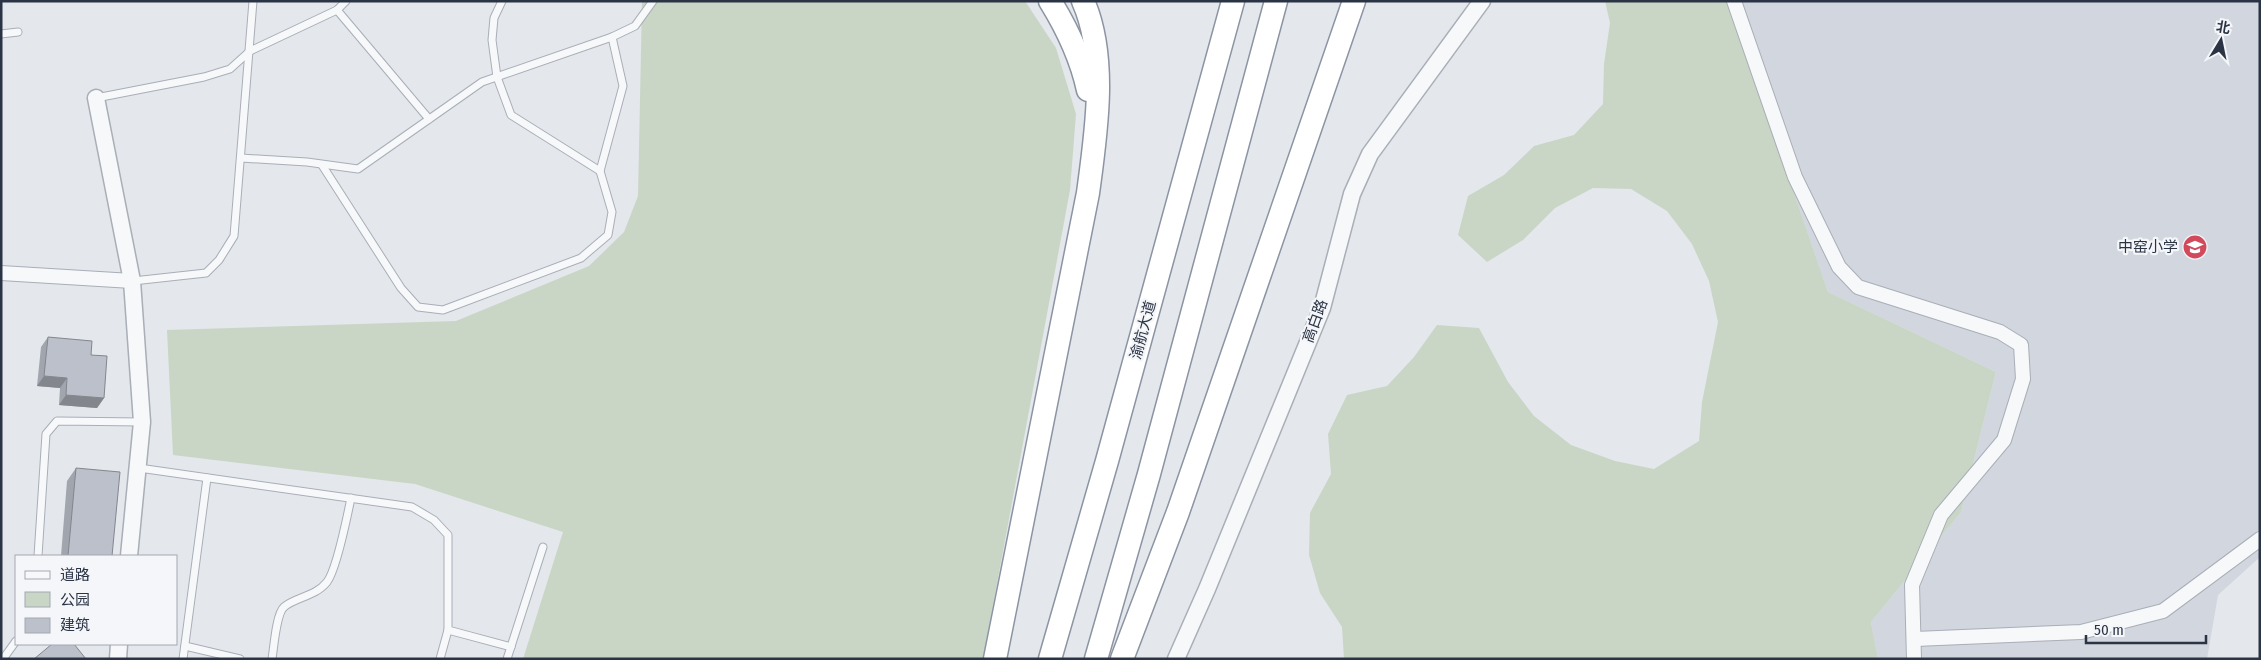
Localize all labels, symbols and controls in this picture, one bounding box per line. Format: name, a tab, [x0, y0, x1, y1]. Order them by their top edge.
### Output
north arrow	[2196, 15, 2246, 65]
text: 北	[2215, 18, 2232, 37]
school or university icon: 中窑小学	[2182, 234, 2208, 260]
place label: 中窑小学	[2118, 238, 2178, 256]
street label: 高白路	[1299, 297, 1331, 345]
street label: 渝航大道	[1127, 299, 1159, 361]
legend	[15, 555, 178, 645]
text: 道路	[60, 566, 90, 584]
text: 公园	[60, 591, 90, 609]
scale bar	[2086, 612, 2206, 644]
text: 建筑	[60, 616, 90, 634]
text: 50 m	[2094, 621, 2124, 639]

